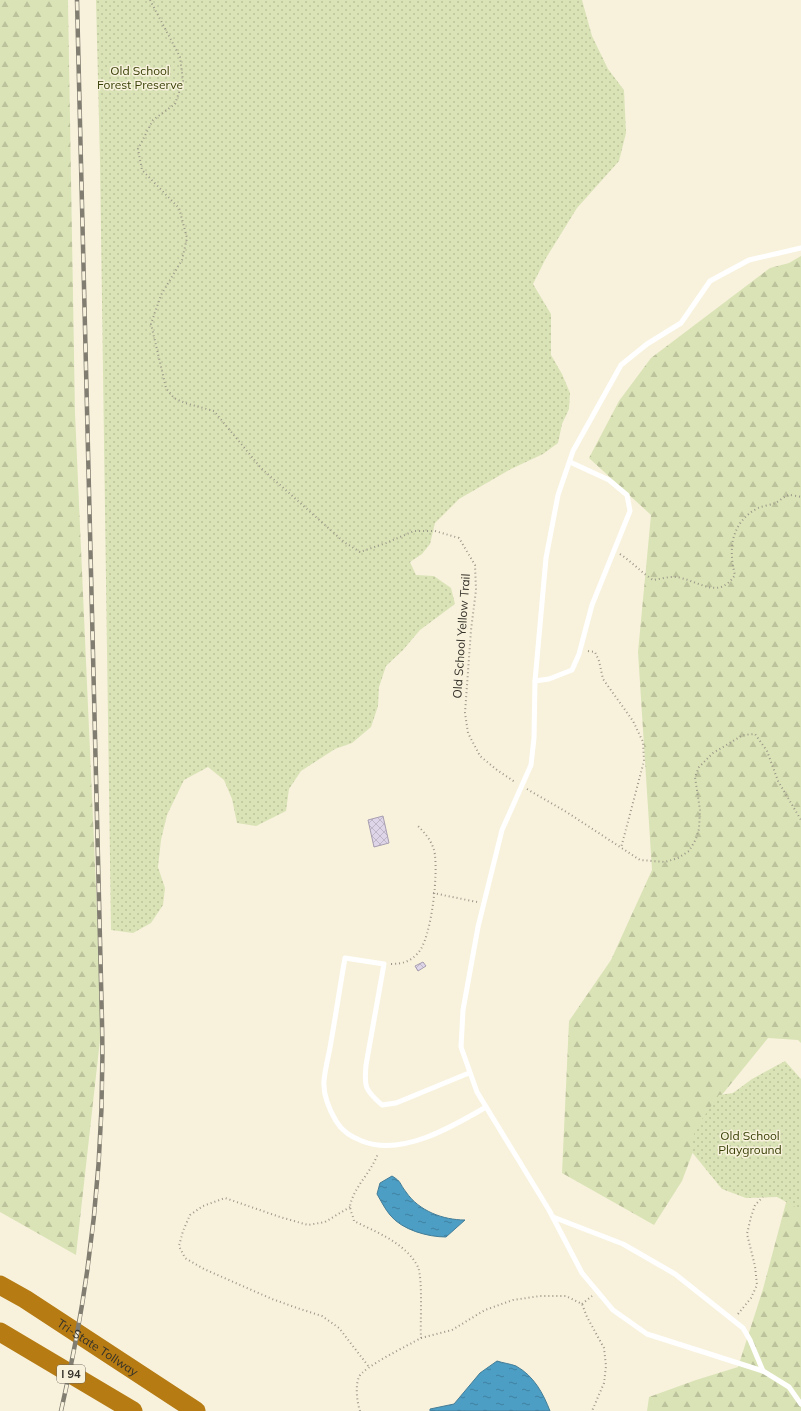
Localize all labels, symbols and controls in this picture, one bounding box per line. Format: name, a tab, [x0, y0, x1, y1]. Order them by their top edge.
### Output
park label: Old School Forest Preserve	[97, 63, 183, 92]
street label: Old School Yellow Trail	[449, 573, 473, 699]
park label: Old School Playground	[718, 1128, 782, 1157]
street label: Tri-State Tollway	[55, 1315, 142, 1379]
road number: I 94	[57, 1365, 85, 1383]

